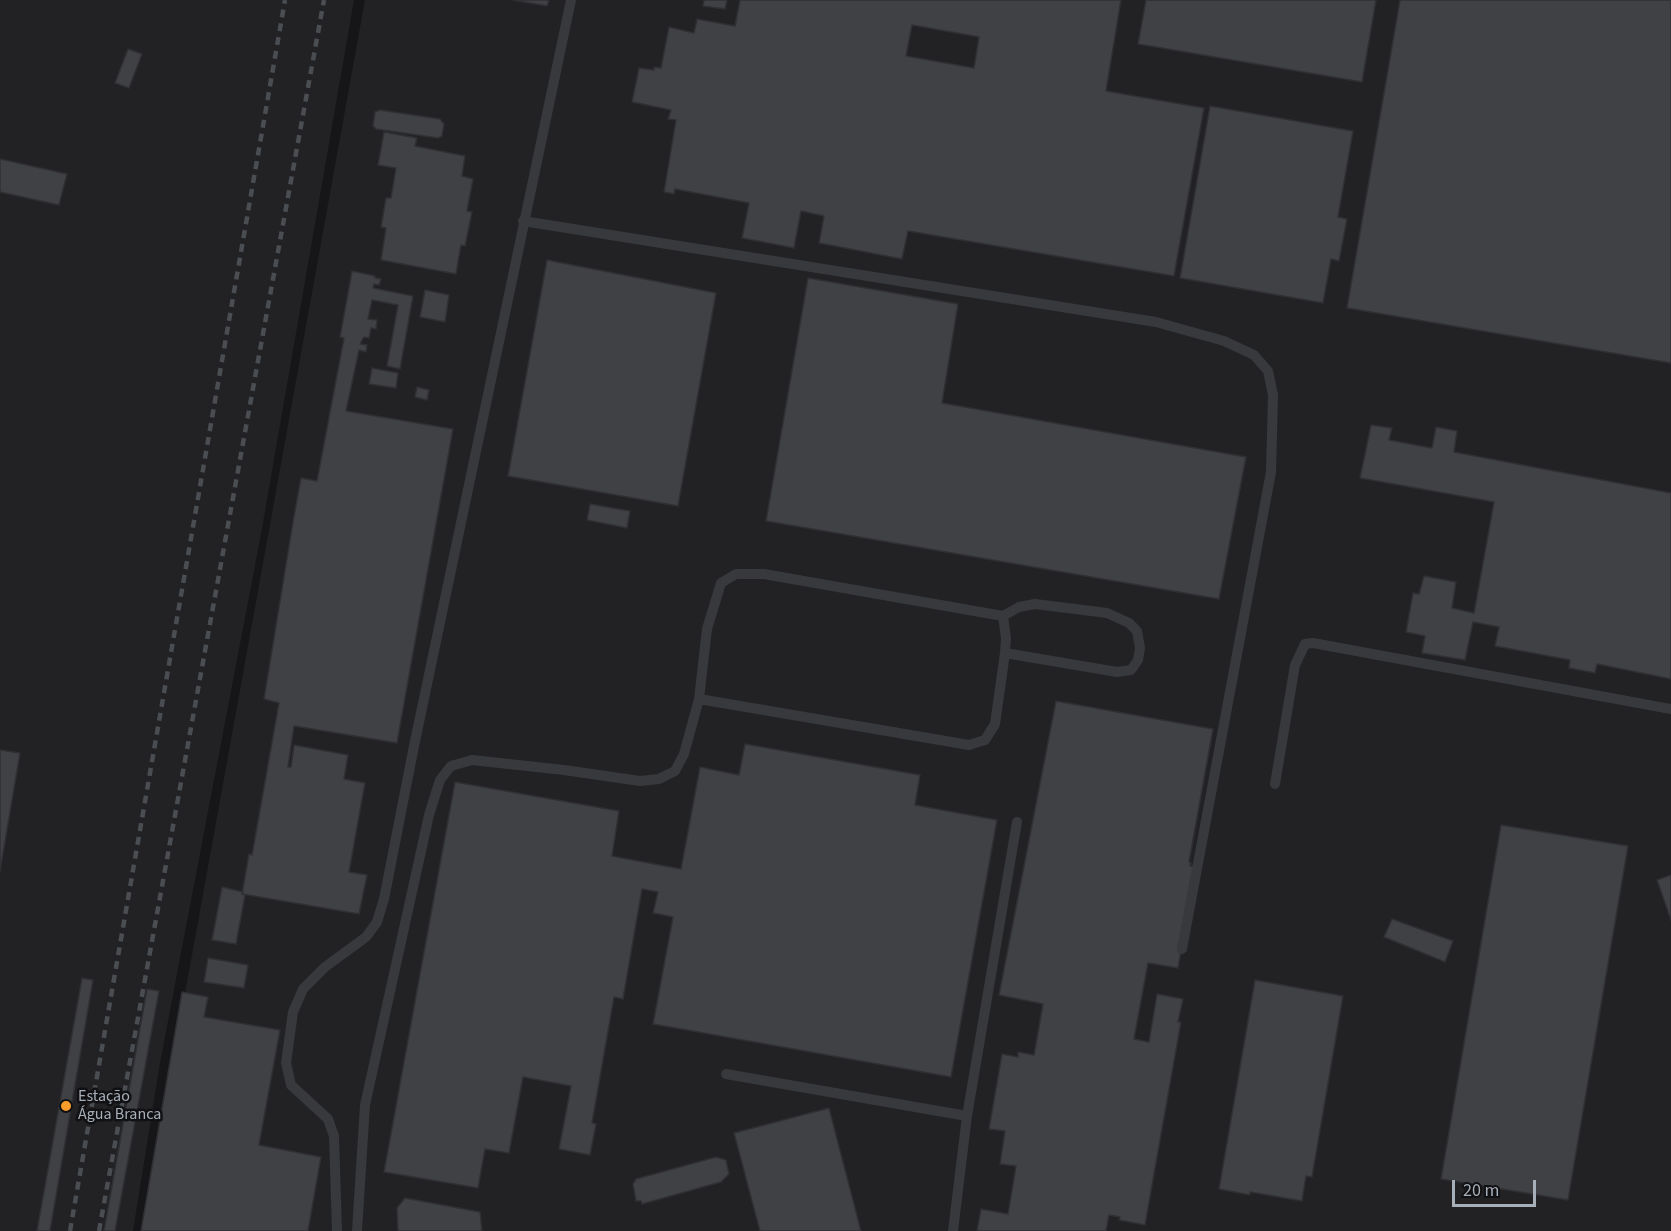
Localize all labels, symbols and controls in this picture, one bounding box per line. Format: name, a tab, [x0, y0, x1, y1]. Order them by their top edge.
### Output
place label: Estação Água Branca	[78, 1087, 161, 1125]
marker: Estação Água Branca	[59, 1099, 73, 1113]
scale bar	[1455, 1168, 1539, 1206]
text: 20 m	[1463, 1178, 1499, 1203]

